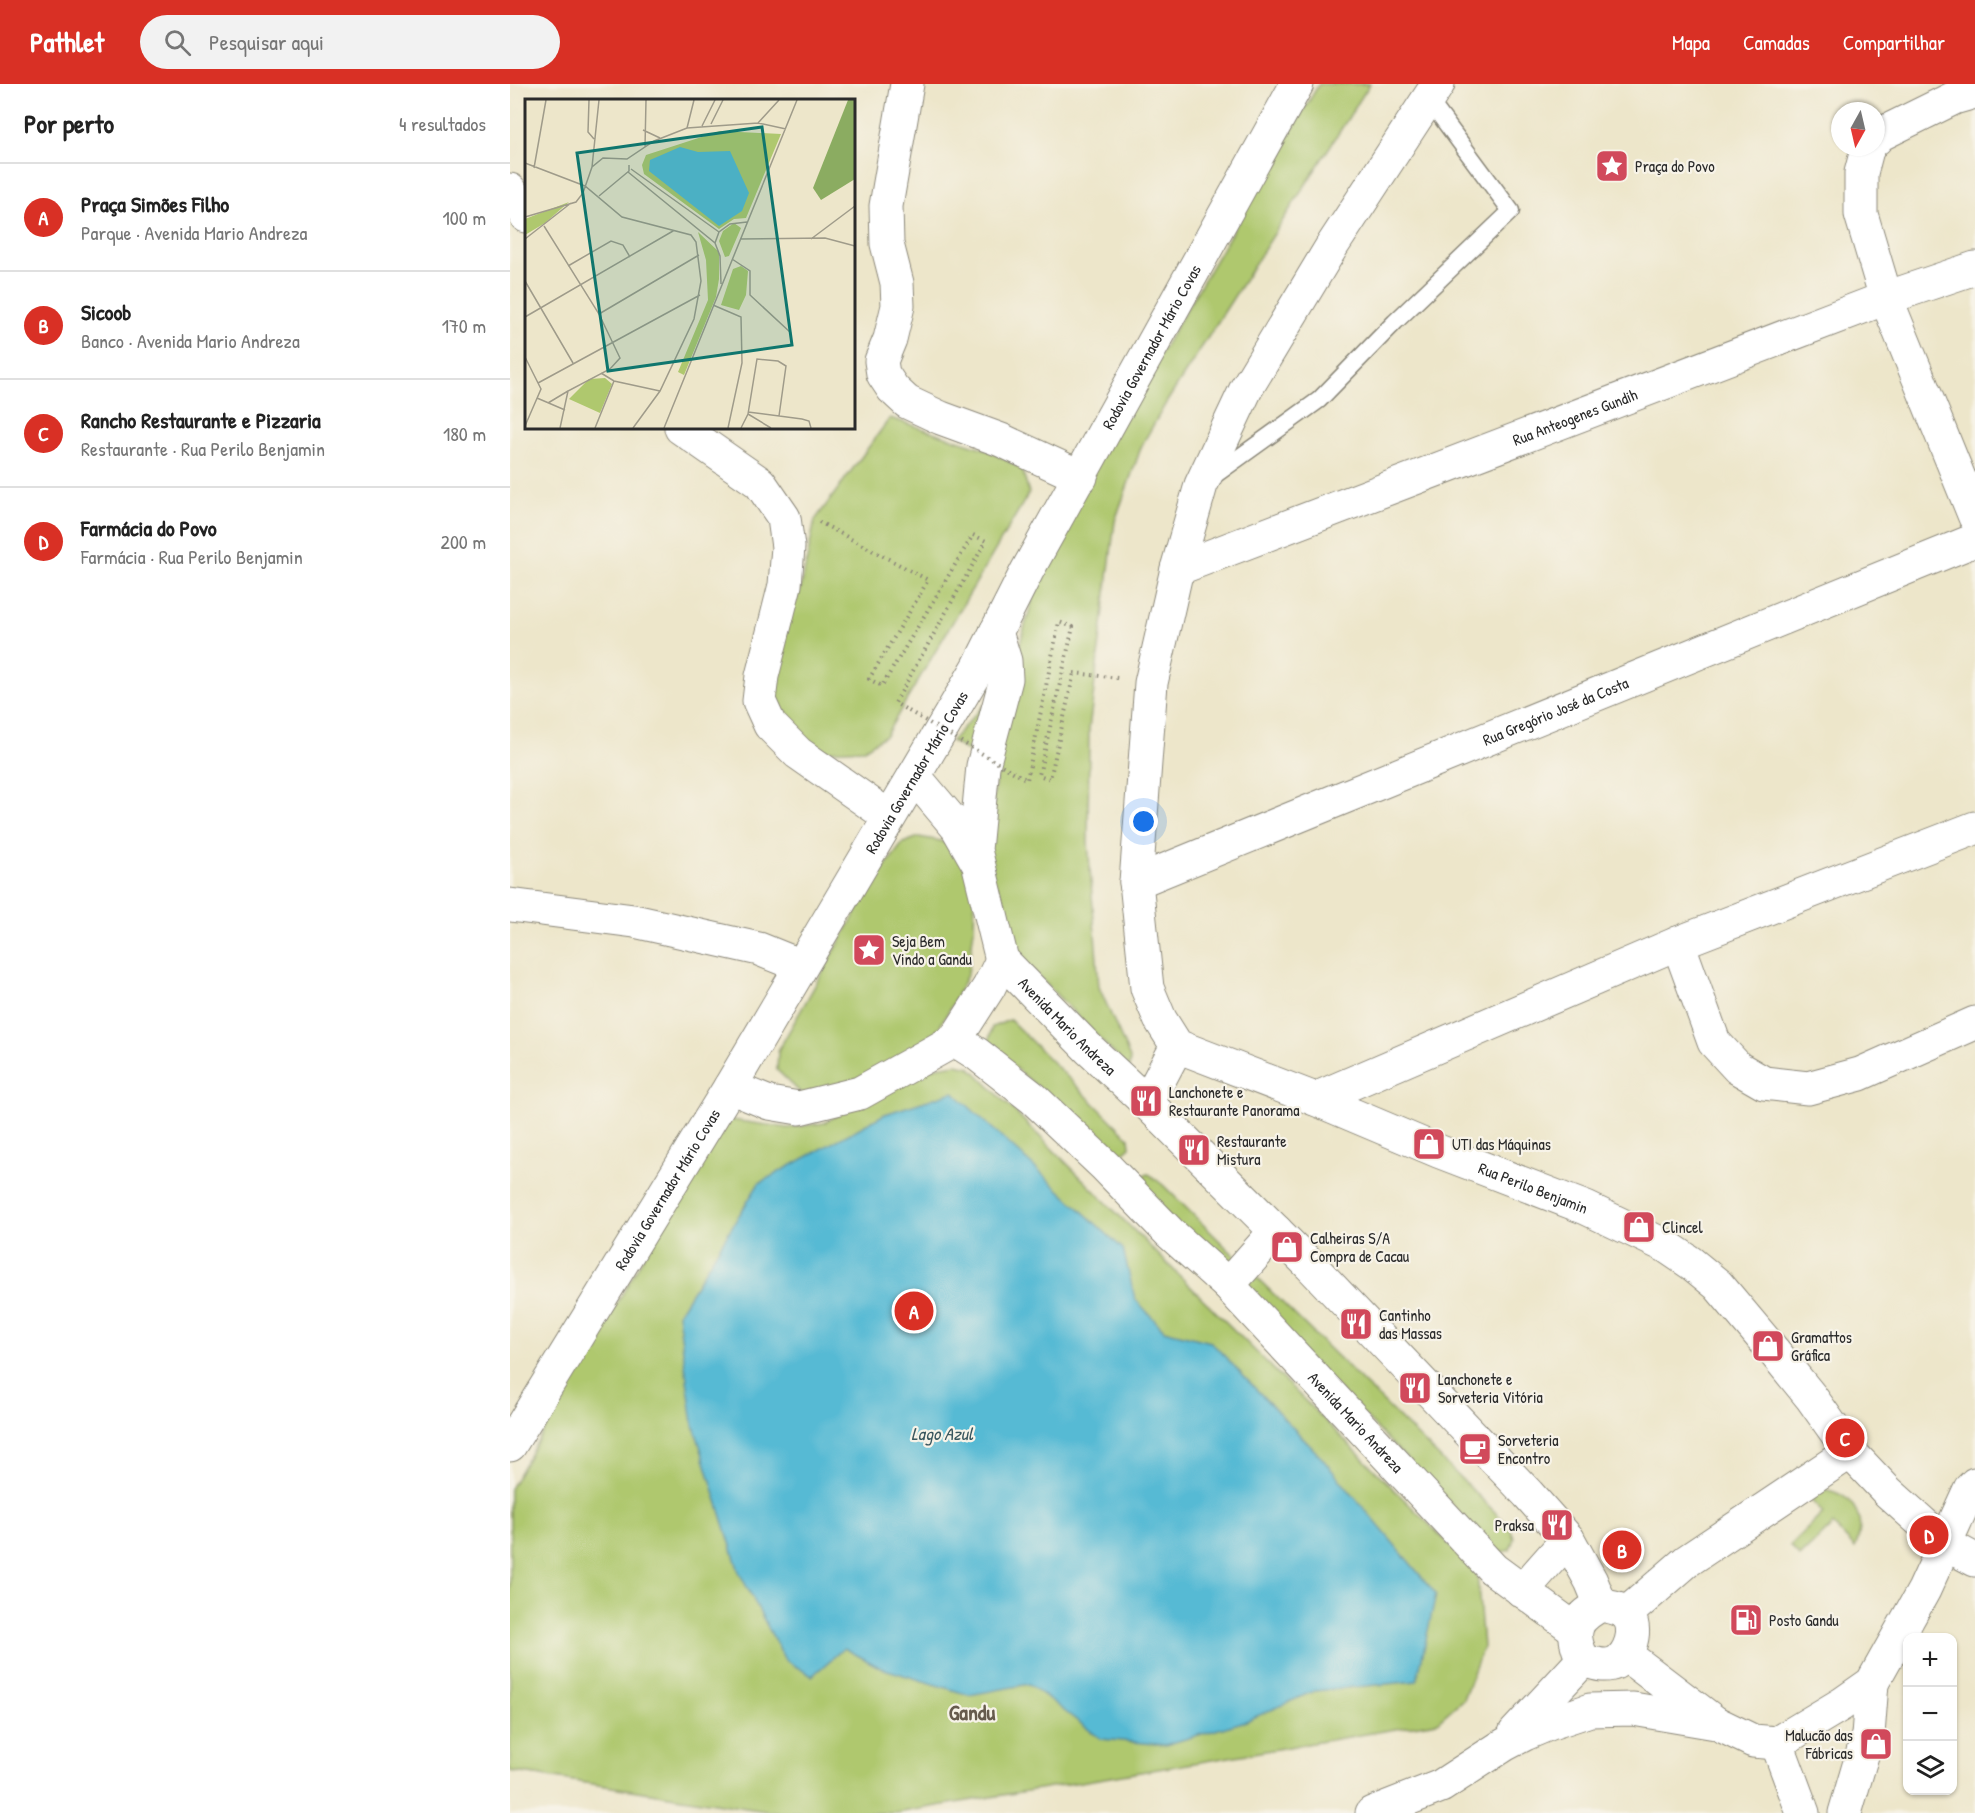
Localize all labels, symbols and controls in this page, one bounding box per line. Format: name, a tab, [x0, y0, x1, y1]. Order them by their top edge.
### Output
search box	[140, 15, 560, 69]
text: Pathlet	[30, 23, 104, 61]
icon: search	[161, 26, 194, 59]
text: Pesquisar aqui	[209, 27, 324, 57]
text: Mapa	[1672, 28, 1710, 57]
text: Camadas	[1743, 28, 1810, 57]
text: Compartilhar	[1843, 28, 1945, 57]
inset map	[525, 99, 855, 429]
north arrow	[1831, 102, 1885, 156]
text: Por perto	[24, 106, 114, 141]
text: 4 resultados	[399, 110, 486, 137]
place icon: Praça do Povo	[1594, 148, 1630, 184]
place label: Praça do Povo	[1635, 155, 1715, 177]
text: Praça Simões Filho	[81, 189, 229, 219]
text: A	[39, 204, 48, 231]
text: 100 m	[443, 204, 486, 231]
text: Parque · Avenida Mario Andreza	[81, 219, 307, 246]
street label: Rodovia Governador Mário Covas	[1097, 261, 1206, 433]
text: Sicoob	[81, 297, 131, 327]
text: B	[38, 312, 49, 339]
text: 170 m	[442, 312, 486, 339]
text: Banco · Avenida Mario Andreza	[81, 327, 300, 354]
street label: Rua Anteogenes Gundih	[1509, 383, 1641, 451]
text: Rancho Restaurante e Pizzaria	[81, 405, 321, 435]
text: C	[38, 420, 49, 447]
text: 180 m	[443, 420, 486, 447]
text: Restaurante · Rua Perilo Benjamin	[81, 435, 325, 462]
text: Farmácia do Povo	[81, 513, 217, 543]
text: D	[39, 528, 48, 555]
text: 200 m	[441, 528, 486, 555]
text: Farmácia · Rua Perilo Benjamin	[81, 543, 303, 570]
street label: Rua Gregório José da Costa	[1479, 671, 1632, 751]
street label: Rodovia Governador Mário Covas	[860, 687, 973, 858]
your location	[1129, 807, 1158, 836]
place label: Seja Bem Vindo a Gandu	[892, 930, 973, 970]
place icon: Seja Bem Vindo a Gandu	[851, 932, 887, 968]
street label: Avenida Mario Andreza	[1014, 972, 1121, 1080]
place label: Lanchonete e Restaurante Panorama	[1169, 1081, 1299, 1121]
restaurant icon: Lanchonete e Restaurante Panorama	[1128, 1083, 1164, 1119]
street label: Rodovia Governador Mário Covas	[609, 1105, 725, 1274]
shop icon: UTI das Máquinas	[1411, 1126, 1447, 1162]
place label: Restaurante Mistura	[1217, 1130, 1287, 1170]
restaurant icon: Restaurante Mistura	[1176, 1132, 1212, 1168]
place label: UTI das Máquinas	[1452, 1133, 1551, 1155]
street label: Rua Perilo Benjamin	[1476, 1157, 1591, 1219]
shop icon: Clincel	[1621, 1209, 1657, 1245]
place label: Clincel	[1662, 1216, 1703, 1238]
place label: Calheiras S/A Compra de Cacau	[1310, 1227, 1410, 1267]
shop icon: Calheiras S/A Compra de Cacau	[1269, 1229, 1305, 1265]
pin: A	[894, 1288, 934, 1334]
place label: Cantinho das Massas	[1379, 1304, 1442, 1344]
restaurant icon: Cantinho das Massas	[1338, 1306, 1374, 1342]
place label: Gramattos Gráfica	[1791, 1326, 1852, 1366]
shop icon: Gramattos Gráfica	[1750, 1328, 1786, 1364]
street label: Avenida Mario Andreza	[1303, 1367, 1408, 1477]
place label: Lanchonete e Sorveteria Vitória	[1438, 1368, 1543, 1408]
restaurant icon: Lanchonete e Sorveteria Vitória	[1397, 1370, 1433, 1406]
pin: C	[1826, 1416, 1864, 1460]
water label: Lago Azul	[911, 1421, 974, 1446]
place label: Sorveteria Encontro	[1498, 1429, 1559, 1469]
cafe icon: Sorveteria Encontro	[1457, 1431, 1493, 1467]
restaurant icon: Praksa	[1539, 1507, 1575, 1543]
pin: D	[1910, 1512, 1948, 1558]
place label: Praksa	[1495, 1514, 1534, 1536]
pin: B	[1602, 1528, 1642, 1572]
fuel station icon: Posto Gandu	[1728, 1602, 1764, 1638]
place label: Posto Gandu	[1769, 1609, 1839, 1631]
map controls	[1903, 1633, 1957, 1795]
button: +	[1903, 1633, 1957, 1687]
button: −	[1903, 1687, 1957, 1741]
district label: Gandu	[949, 1697, 995, 1727]
place label: Malucão das Fábricas	[1785, 1724, 1853, 1764]
shop icon: Malucão das Fábricas	[1858, 1726, 1894, 1762]
button: layers	[1903, 1741, 1957, 1795]

